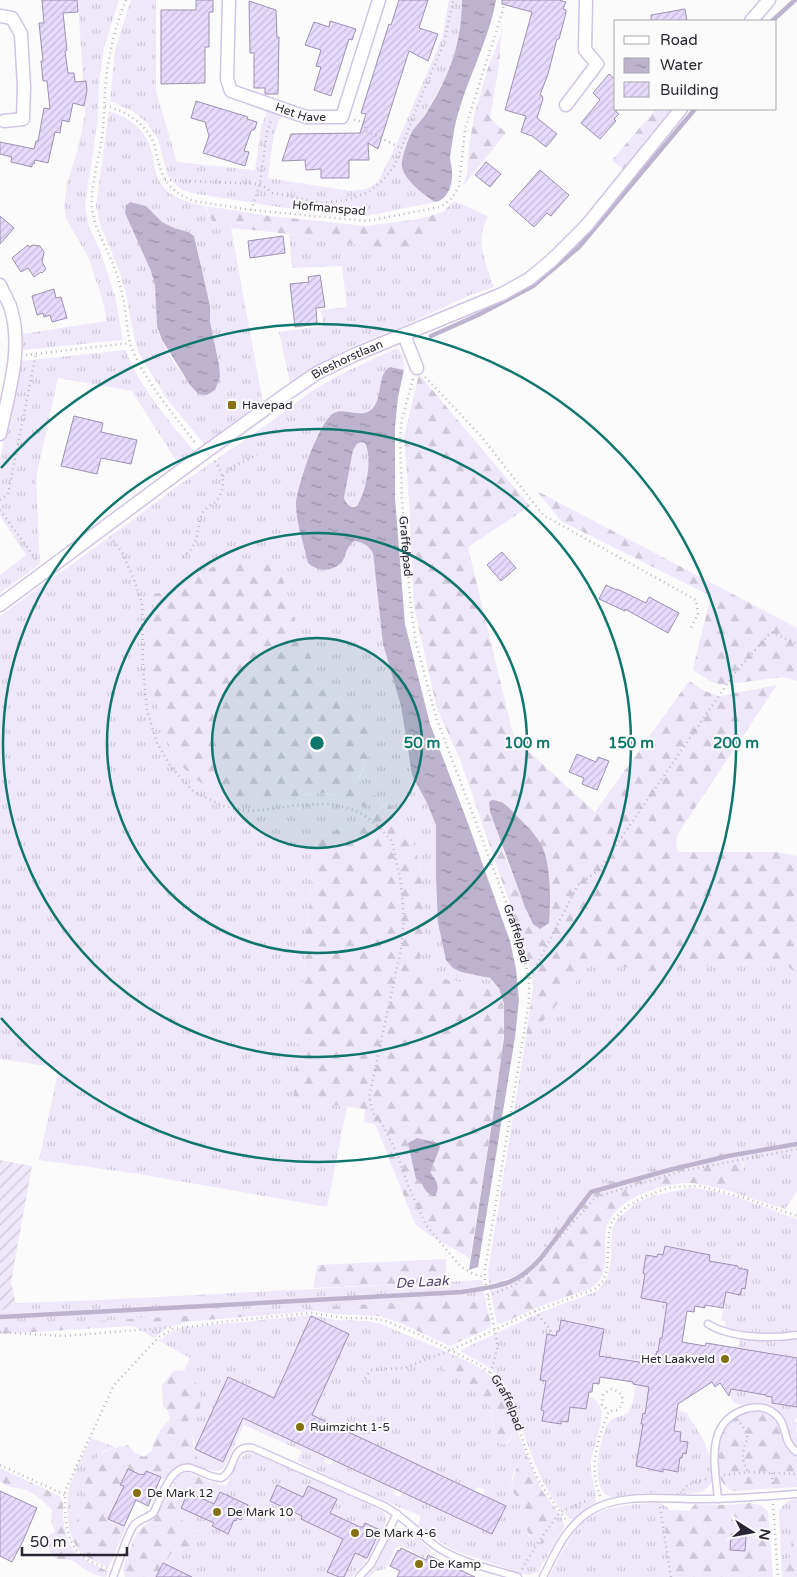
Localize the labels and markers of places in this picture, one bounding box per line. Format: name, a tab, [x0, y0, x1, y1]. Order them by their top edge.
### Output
place label: Havepad	[242, 398, 293, 412]
marker: Havepad	[226, 399, 238, 411]
centre of rings	[308, 734, 326, 752]
place label: Het Laakveld	[641, 1352, 715, 1366]
marker: Het Laakveld	[719, 1353, 731, 1365]
place label: Ruimzicht 1-5	[310, 1420, 390, 1434]
marker: Ruimzicht 1-5	[294, 1421, 306, 1433]
place label: De Mark 12	[147, 1486, 213, 1500]
marker: De Mark 12	[131, 1487, 143, 1499]
place label: De Mark 10	[227, 1505, 294, 1519]
marker: De Mark 10	[211, 1506, 223, 1518]
place label: De Mark 4-6	[365, 1526, 436, 1540]
marker: De Mark 4-6	[349, 1527, 361, 1539]
place label: De Kamp	[429, 1557, 481, 1571]
marker: De Kamp	[413, 1558, 425, 1570]

